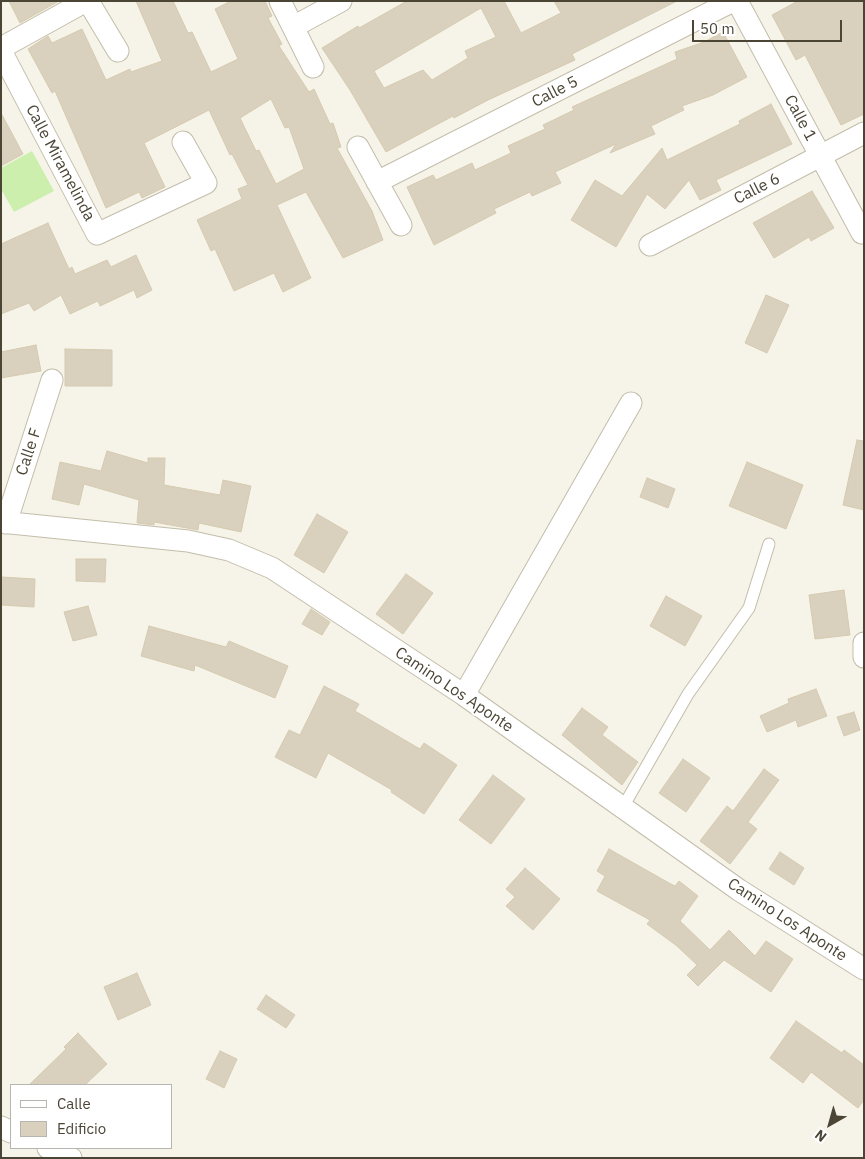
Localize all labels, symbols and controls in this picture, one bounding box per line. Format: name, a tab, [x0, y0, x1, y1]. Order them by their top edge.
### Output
scale bar	[695, 10, 845, 42]
text: 50 m	[700, 19, 735, 38]
street label: Calle 5	[529, 72, 581, 112]
street label: Calle 1	[780, 92, 820, 144]
street label: Calle Miramelinda	[21, 102, 99, 224]
street label: Calle 6	[731, 169, 783, 209]
street label: Calle F	[12, 426, 46, 478]
street label: Camino Los Aponte	[391, 643, 517, 737]
street label: Camino Los Aponte	[724, 874, 850, 966]
legend	[10, 1084, 172, 1149]
text: Calle	[57, 1094, 91, 1113]
north arrow	[805, 1099, 855, 1149]
text: Edificio	[57, 1119, 106, 1138]
text: N	[811, 1126, 830, 1146]

